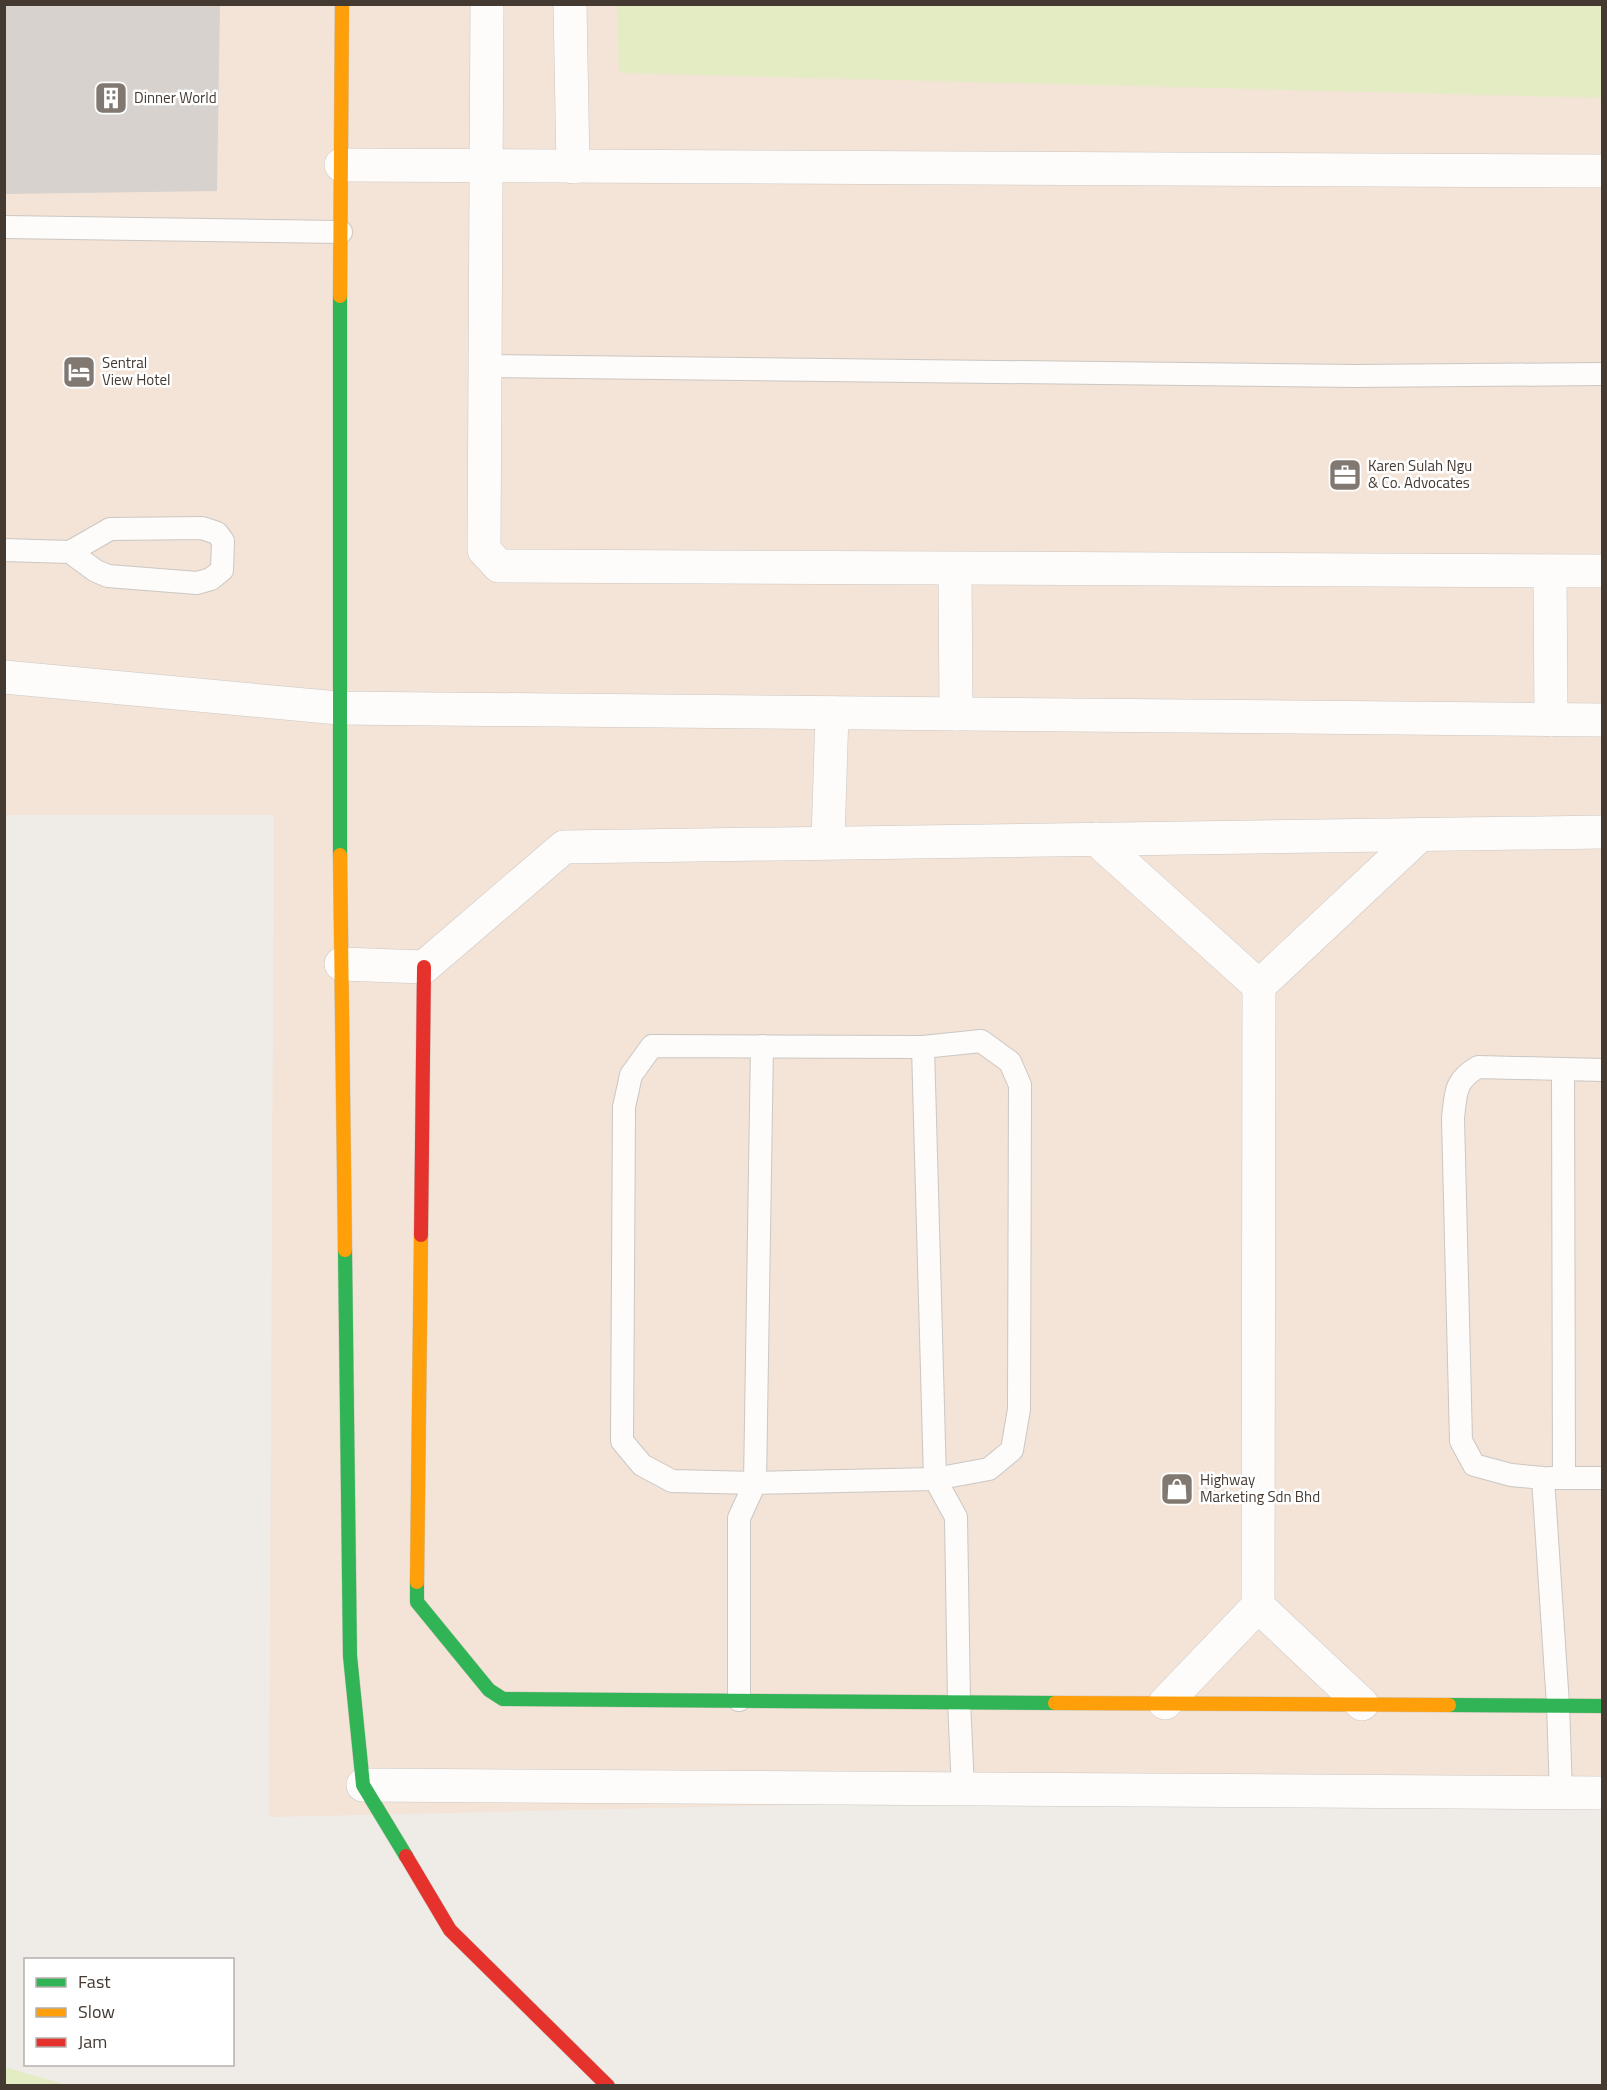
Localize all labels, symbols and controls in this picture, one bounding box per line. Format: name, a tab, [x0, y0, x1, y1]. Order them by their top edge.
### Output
building icon: Dinner World	[93, 80, 129, 116]
place label: Dinner World	[134, 86, 217, 109]
place label: Sentral View Hotel	[102, 351, 170, 391]
hotel icon: Sentral View Hotel	[61, 354, 97, 390]
place label: Karen Sulah Ngu & Co. Advocates	[1368, 454, 1472, 494]
office icon: Karen Sulah Ngu & Co. Advocates	[1327, 457, 1363, 493]
place label: Highway Marketing Sdn Bhd	[1200, 1468, 1320, 1508]
shop icon: Highway Marketing Sdn Bhd	[1159, 1471, 1195, 1507]
legend	[24, 1958, 234, 2066]
text: Fast	[78, 1968, 111, 1995]
text: Slow	[78, 1998, 115, 2025]
text: Jam	[78, 2028, 107, 2055]

